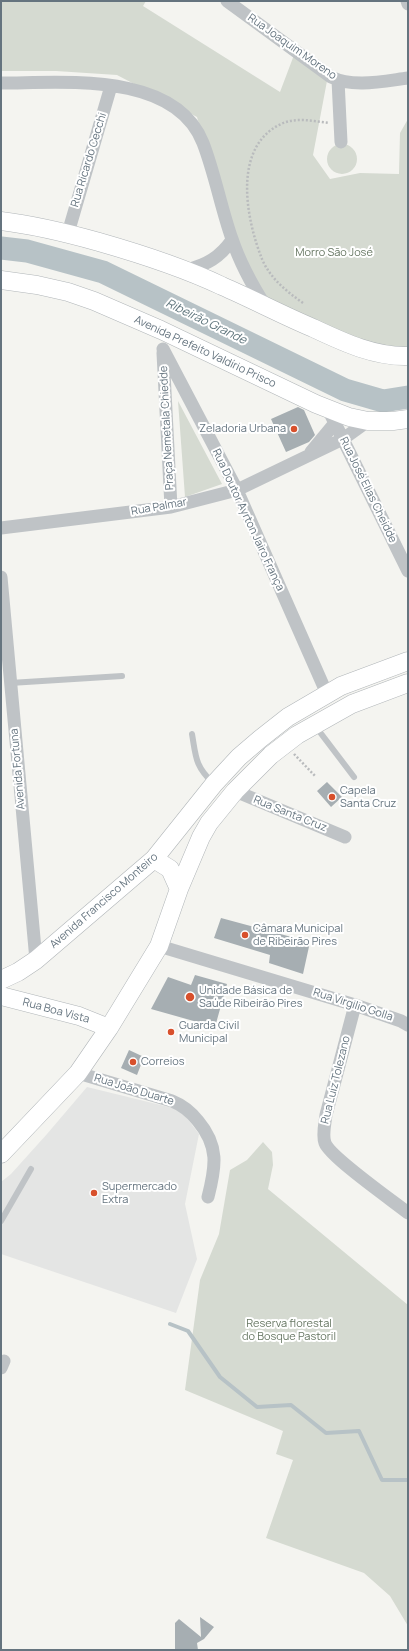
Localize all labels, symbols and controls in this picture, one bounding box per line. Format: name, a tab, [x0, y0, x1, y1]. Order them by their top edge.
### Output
street label: Rua Joaquim Moreno	[245, 11, 339, 83]
street label: Rua Ricardo Cecchi	[68, 111, 110, 209]
park label: Morro São José	[295, 246, 373, 260]
water label: Ribeirão Grande	[163, 296, 249, 348]
street label: Avenida Prefeito Valdírio Prisco	[132, 313, 278, 391]
street label: Praça Nemetala Chiedde	[157, 365, 177, 491]
place label: Zeladoria Urbana	[199, 422, 286, 436]
marker: Zeladoria Urbana	[289, 424, 299, 434]
street label: Rua José Elias Cheidde	[337, 435, 399, 545]
street label: Rua Doutor Ayrton Jairo França	[209, 447, 287, 593]
street label: Rua Palmar	[130, 496, 188, 518]
street label: Avenida Fortuna	[8, 728, 28, 810]
place label: Capela Santa Cruz	[340, 784, 396, 810]
marker: Capela Santa Cruz	[327, 792, 337, 802]
street label: Rua Santa Cruz	[251, 793, 329, 835]
street label: Avenida Francisco Monteiro	[47, 851, 161, 951]
place label: Câmara Municipal de Ribeirão Pires	[253, 922, 343, 948]
marker: Câmara Municipal de Ribeirão Pires	[240, 930, 250, 940]
place label: Unidade Básica de Saúde Ribeirão Pires	[199, 984, 302, 1010]
street label: Rua Virgilio Golla	[312, 986, 394, 1024]
marker: Unidade Básica de Saúde Ribeirão Pires	[184, 991, 196, 1003]
street label: Rua Boa Vista	[21, 996, 91, 1026]
place label: Guarda Civil Municipal	[179, 1019, 239, 1045]
marker: Guarda Civil Municipal	[166, 1027, 176, 1037]
street label: Rua Luiz Tolezano	[319, 1035, 353, 1125]
place label: Correios	[141, 1055, 184, 1069]
marker: Correios	[128, 1057, 138, 1067]
street label: Rua João Duarte	[92, 1072, 176, 1108]
place label: Supermercado Extra	[102, 1180, 177, 1206]
marker: Supermercado Extra	[89, 1188, 99, 1198]
park label: Reserva florestal do Bosque Pastoril	[242, 1317, 336, 1343]

